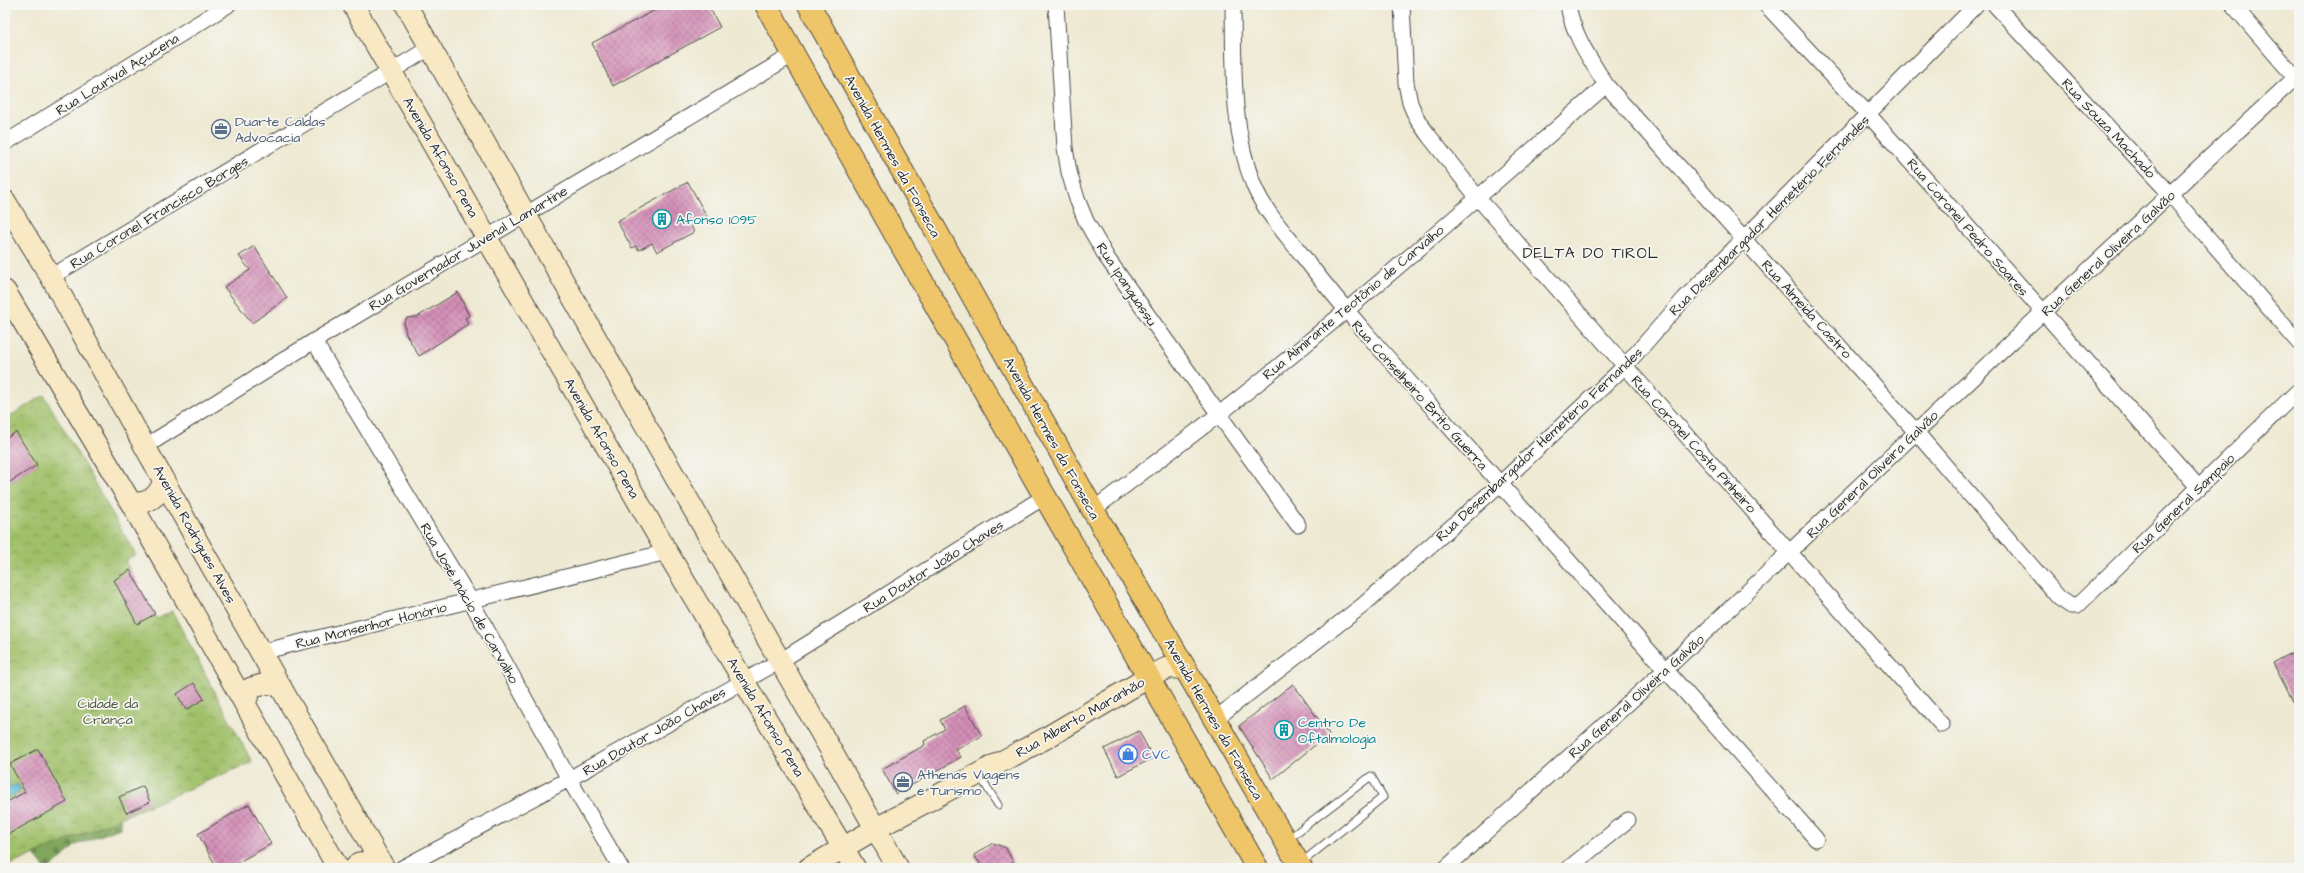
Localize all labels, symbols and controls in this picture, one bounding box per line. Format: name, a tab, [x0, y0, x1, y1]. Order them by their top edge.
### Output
street label: Rua Lourival Açucena	[52, 29, 183, 121]
street label: Avenida Hermes da Fonseca	[839, 72, 945, 241]
street label: Rua Souza Machado	[2057, 74, 2160, 183]
street label: Avenida Afonso Pena	[397, 94, 483, 221]
street label: Rua Desembargador Hemetério Fernandes	[1665, 111, 1874, 320]
place label: Duarte Caldas Advocacia	[235, 112, 325, 148]
office icon: Duarte Caldas Advocacia	[210, 118, 232, 140]
street label: Rua Coronel Francisco Borges	[67, 152, 252, 274]
street label: Rua Coronel Pedro Soares	[1902, 154, 2033, 301]
street label: Rua Governador Juvenal Lamartine	[365, 181, 572, 316]
street label: Rua General Oliveira Galvão	[2037, 186, 2180, 321]
building icon: Afonso 1095	[651, 208, 673, 230]
place label: Afonso 1095	[676, 210, 757, 230]
street label: Rua Almirante Teotônio de Carvalho	[1259, 221, 1449, 385]
street label: Rua Ipanguassu	[1091, 239, 1161, 330]
district label: DELTA DO TIROL	[1523, 243, 1659, 264]
street label: Rua Almeida Castro	[1756, 256, 1856, 364]
street label: Rua Conselheiro Brito Guerra	[1347, 316, 1492, 475]
street label: Rua Desembargador Hemetério Fernandes	[1432, 343, 1648, 546]
street label: Avenida Hermes da Fonseca	[998, 354, 1104, 523]
street label: Rua Coronel Costa Pinheiro	[1626, 371, 1761, 518]
street label: Avenida Afonso Pena	[558, 375, 644, 502]
street label: Rua General Oliveira Galvão	[1802, 406, 1943, 543]
street label: Rua General Sampaio	[2128, 449, 2240, 558]
street label: Avenida Rodrigues Alves	[148, 462, 241, 607]
street label: Rua Doutor João Chaves	[859, 515, 1008, 618]
street label: Rua José Inácio de Carvalho	[415, 519, 523, 688]
street label: Rua Monsenhor Honório	[294, 597, 449, 654]
street label: Rua General Oliveira Galvão	[1564, 630, 1709, 763]
street label: Avenida Hermes da Fonseca	[1159, 635, 1267, 804]
street label: Avenida Afonso Pena	[722, 654, 809, 781]
street label: Rua Alberto Maranhão	[1012, 673, 1149, 763]
street label: Rua Doutor João Chaves	[579, 683, 730, 781]
park label: Cidade da Criança	[78, 694, 139, 730]
place label: Centro De Oftalmologia	[1298, 713, 1376, 749]
building icon: Centro De Oftalmologia	[1273, 719, 1295, 741]
shop icon: CVC	[1117, 743, 1139, 765]
place label: CVC	[1142, 745, 1171, 765]
place label: Athenas Viagens e Turismo	[917, 765, 1020, 801]
office icon: Athenas Viagens e Turismo	[892, 771, 914, 793]

